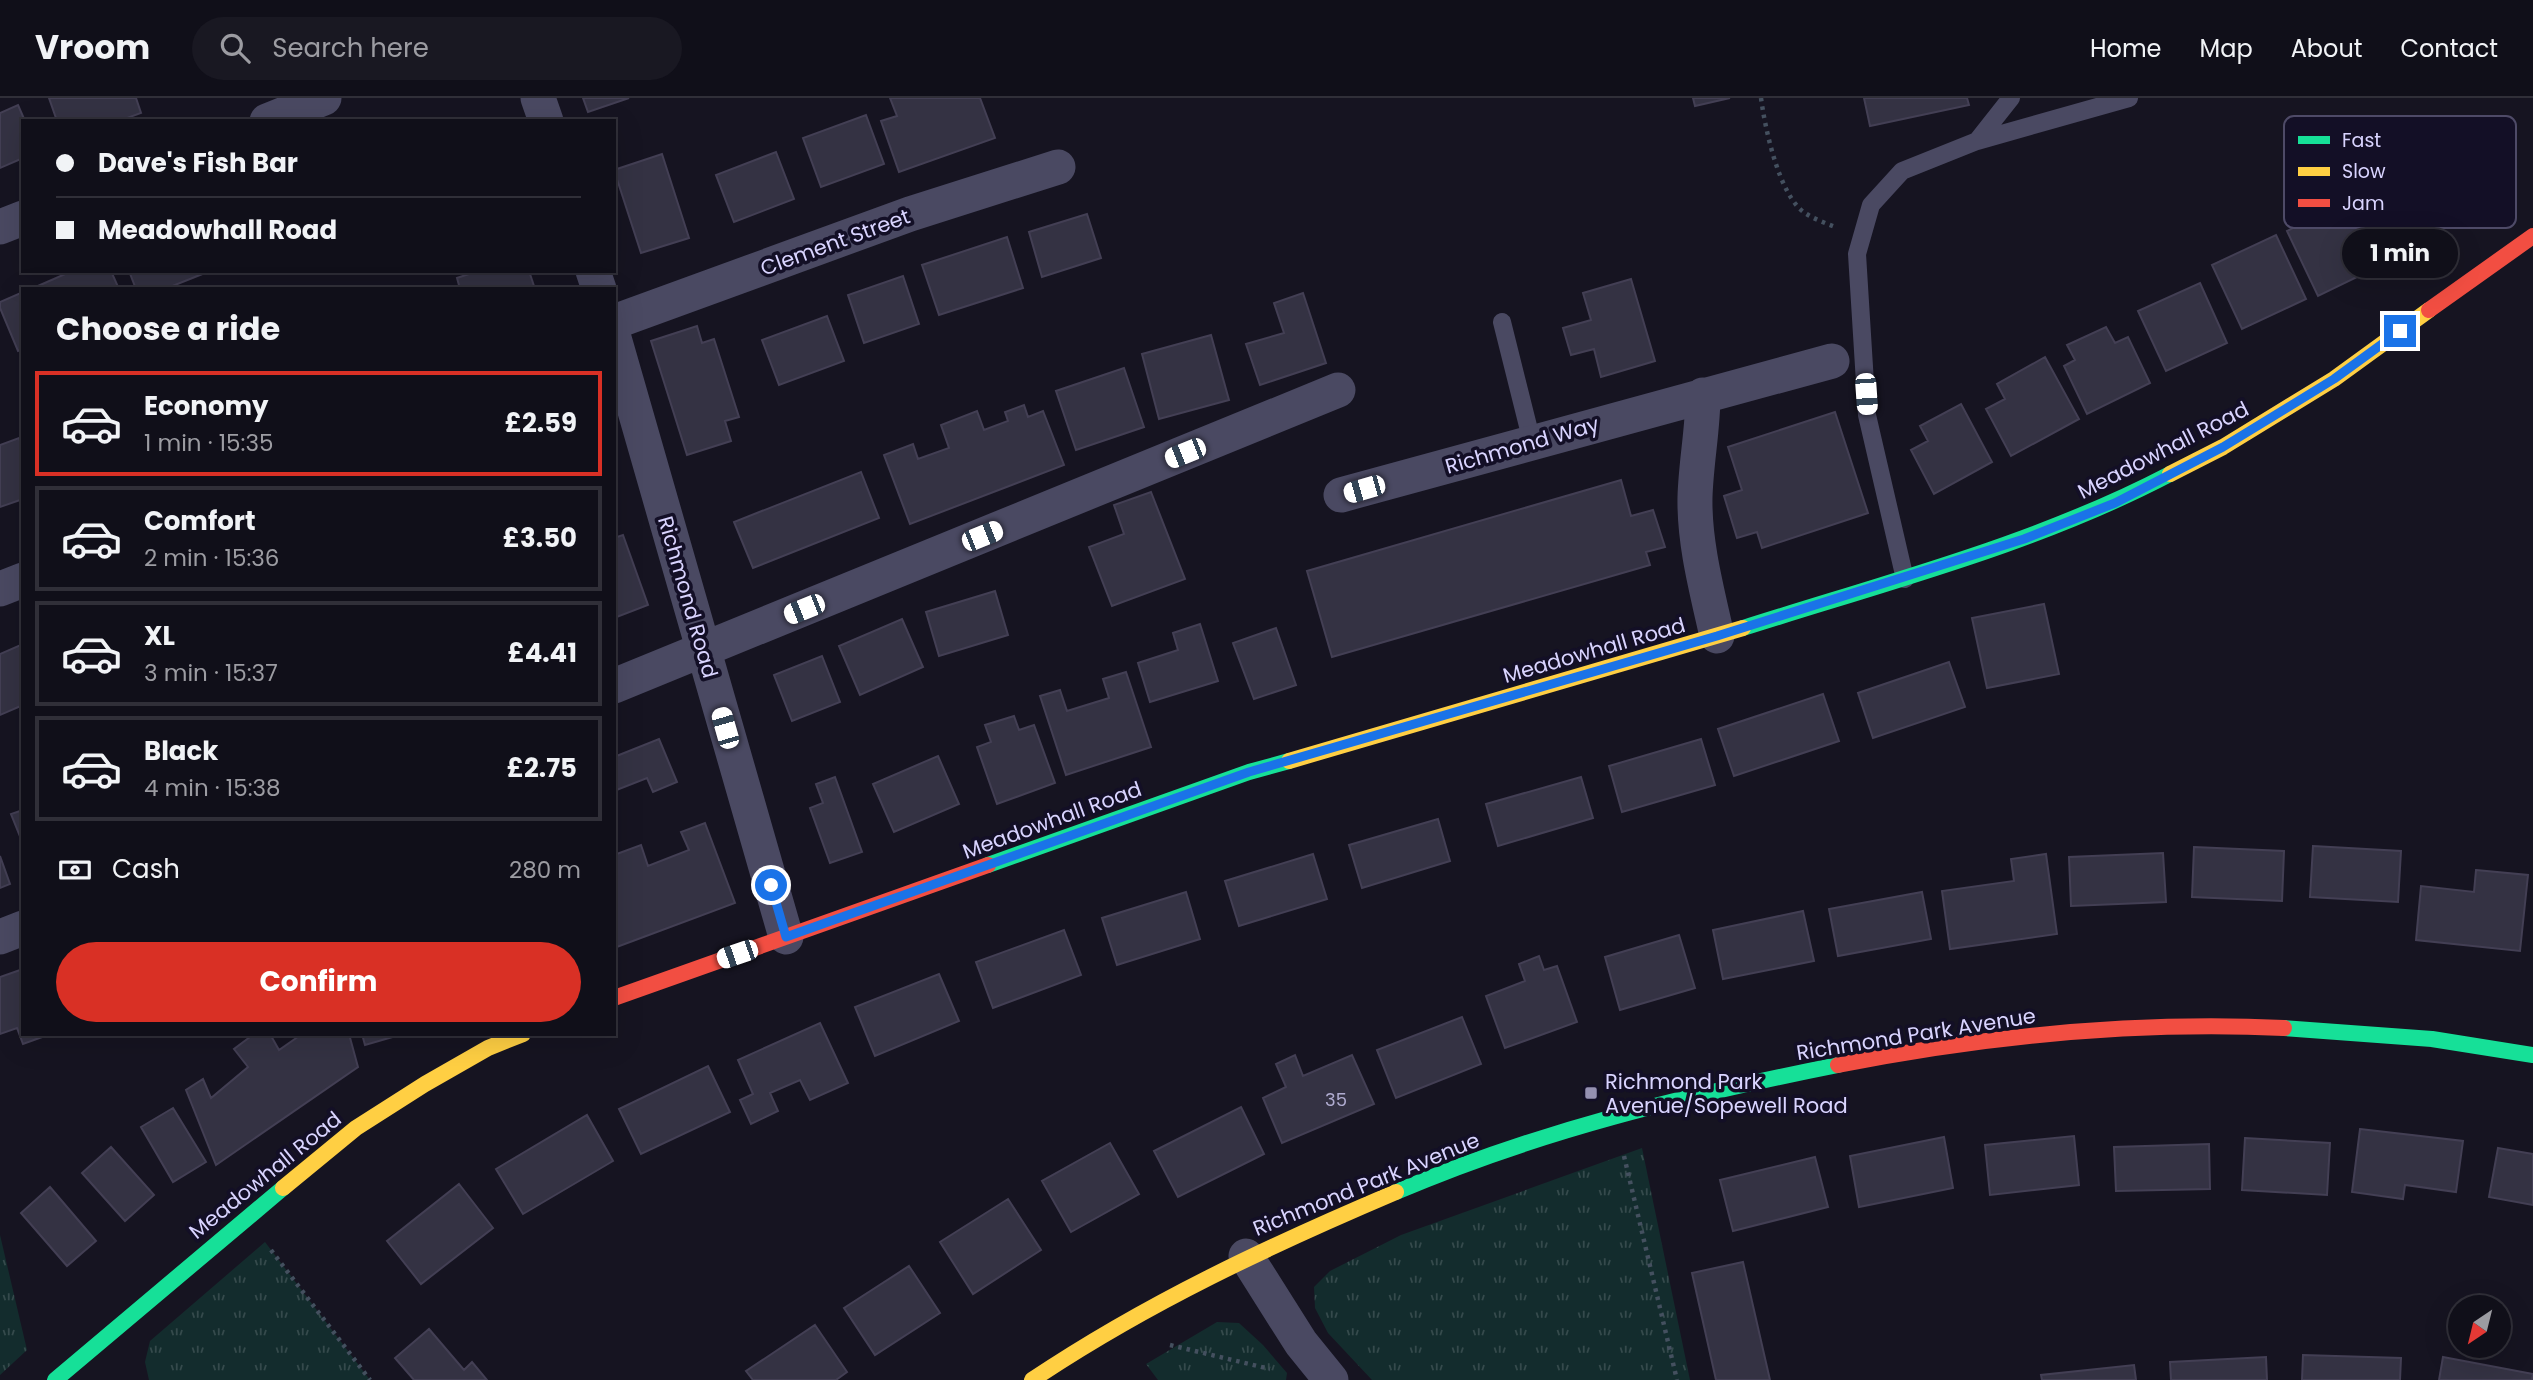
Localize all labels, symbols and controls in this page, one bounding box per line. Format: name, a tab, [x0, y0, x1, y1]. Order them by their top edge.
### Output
search box	[192, 17, 682, 80]
text: Vroom	[35, 24, 150, 71]
icon: search	[216, 29, 254, 67]
text: Search here	[272, 30, 429, 66]
text: Home	[2090, 32, 2162, 65]
text: Map	[2200, 32, 2253, 65]
text: About	[2291, 32, 2362, 65]
text: Contact	[2400, 32, 2498, 65]
legend	[2284, 116, 2516, 228]
text: Fast	[2342, 127, 2381, 154]
text: Dave's Fish Bar	[98, 145, 298, 181]
text: Slow	[2342, 158, 2386, 185]
text: Jam	[2342, 190, 2384, 217]
street label: Clement Street	[756, 201, 914, 283]
text: Meadowhall Road	[98, 212, 337, 248]
callout: 1 min	[2342, 230, 2458, 278]
text: 1 min	[2370, 237, 2430, 269]
text: Choose a ride	[56, 306, 280, 351]
route end	[2384, 315, 2416, 347]
car	[1855, 372, 1878, 416]
text: Economy	[144, 388, 268, 424]
icon: car	[60, 392, 123, 455]
street label: Meadowhall Road	[2073, 394, 2253, 506]
text: £2.59	[505, 405, 577, 441]
street label: Richmond Way	[1442, 409, 1603, 481]
text: 1 min · 15:35	[144, 427, 273, 459]
car	[1162, 435, 1209, 471]
car	[1341, 473, 1388, 505]
text: Comfort	[144, 503, 256, 539]
icon: car	[60, 507, 123, 570]
street label: Richmond Road	[651, 513, 725, 681]
car	[959, 518, 1006, 554]
text: £3.50	[503, 520, 577, 556]
text: 2 min · 15:36	[144, 542, 279, 574]
car	[781, 591, 828, 627]
street label: Meadowhall Road	[1499, 610, 1689, 690]
text: XL	[144, 618, 175, 654]
icon: car	[60, 622, 123, 685]
text: £4.41	[507, 635, 577, 671]
text: 3 min · 15:37	[144, 657, 278, 689]
car	[710, 705, 741, 751]
text: Black	[144, 733, 218, 769]
icon: car	[60, 737, 123, 800]
text: £2.75	[507, 750, 577, 786]
text: 4 min · 15:38	[144, 772, 281, 804]
street label: Meadowhall Road	[959, 774, 1145, 866]
icon: cash	[56, 851, 94, 889]
text: Cash	[112, 851, 180, 887]
text: 280 m	[509, 854, 581, 886]
route start	[755, 869, 787, 901]
car	[714, 937, 761, 971]
button: Confirm	[56, 942, 581, 1022]
street label: Richmond Park Avenue	[1794, 1001, 2038, 1067]
place label: Richmond Park Avenue/Sopewell Road	[1605, 1067, 1848, 1120]
marker: Richmond Park Avenue/Sopewell Road	[1583, 1085, 1599, 1101]
house number: 35	[1325, 1087, 1347, 1112]
street label: Meadowhall Road	[183, 1104, 347, 1246]
street label: Richmond Park Avenue	[1248, 1125, 1484, 1243]
north arrow	[2448, 1295, 2511, 1358]
map controls	[2448, 1295, 2511, 1358]

